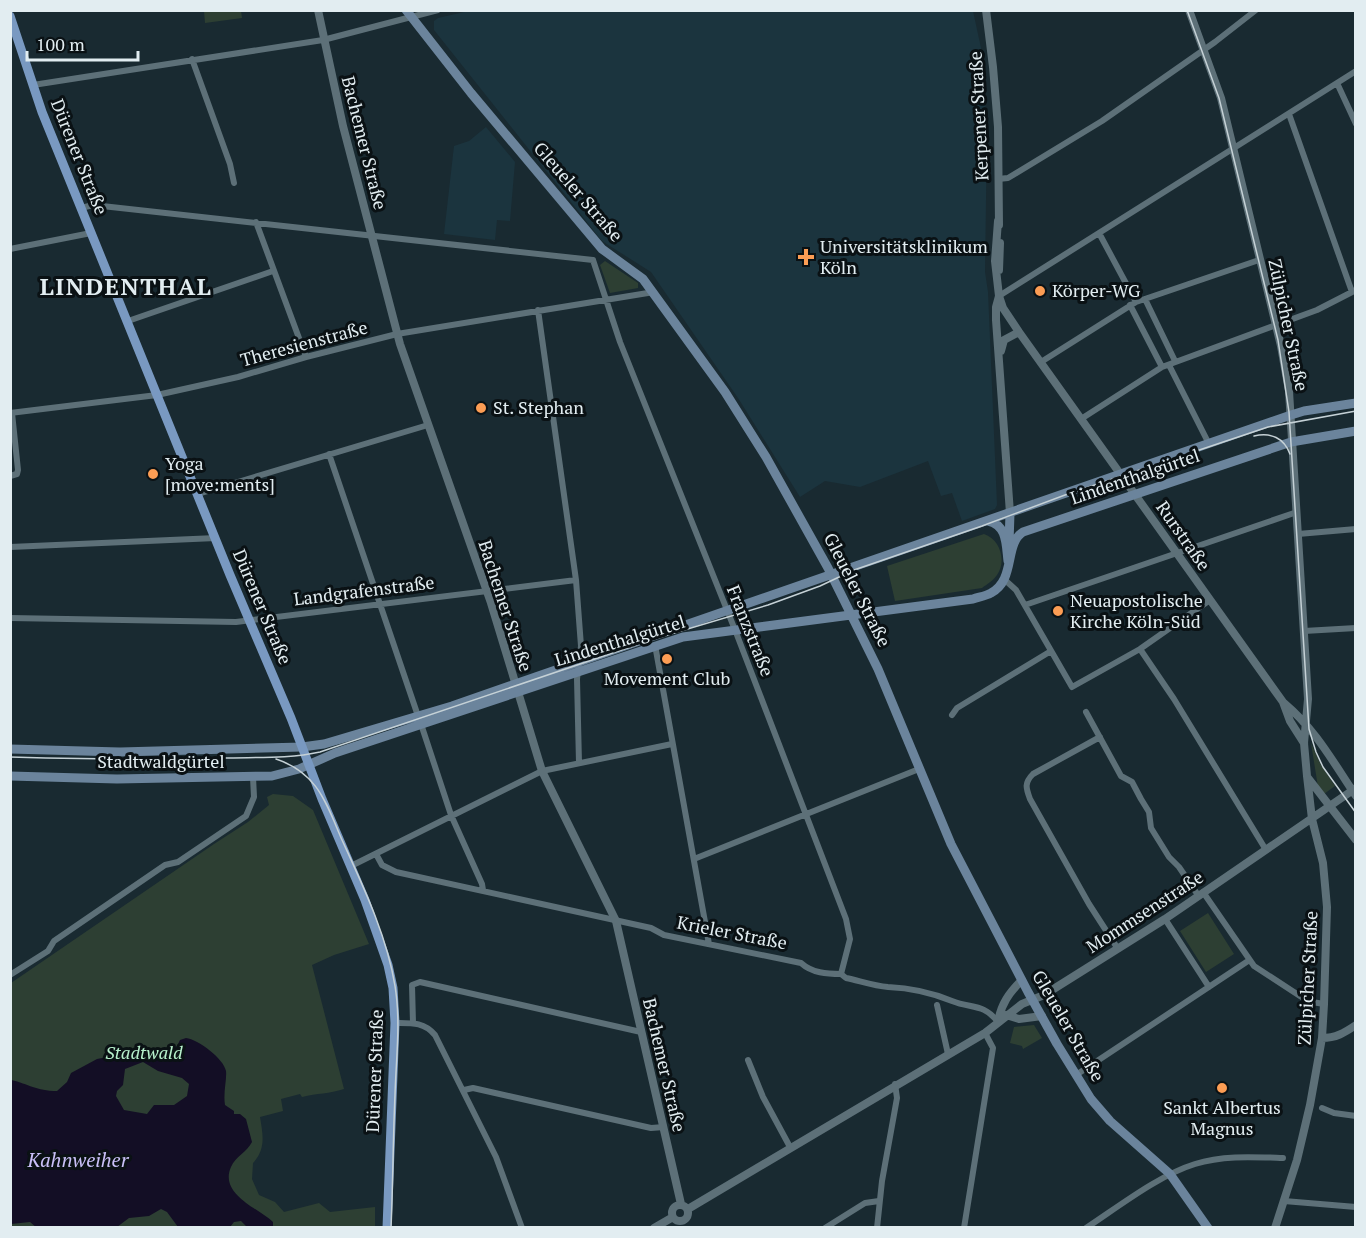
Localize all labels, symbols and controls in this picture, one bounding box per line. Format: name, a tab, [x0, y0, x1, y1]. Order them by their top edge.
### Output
scale bar	[27, 24, 138, 62]
text: 100 m	[36, 32, 85, 56]
street label: Kerpener Straße	[963, 51, 993, 182]
street label: Bachemer Straße	[337, 73, 393, 212]
street label: Dürener Straße	[46, 95, 114, 218]
street label: Gleueler Straße	[529, 136, 629, 246]
place label: Universitätsklinikum Köln	[820, 234, 988, 279]
marker: Universitätsklinikum Köln	[797, 248, 815, 266]
street label: Zülpicher Straße	[1263, 257, 1315, 393]
district label: LINDENTHAL	[40, 270, 212, 302]
place label: Körper-WG	[1052, 278, 1141, 302]
marker: Körper-WG	[1033, 284, 1047, 298]
street label: Theresienstraße	[238, 315, 370, 372]
place label: St. Stephan	[493, 395, 584, 419]
marker: St. Stephan	[474, 401, 488, 415]
street label: Lindenthalgürtel	[1067, 443, 1203, 509]
place label: Yoga [move:ments]	[165, 451, 275, 496]
marker: Yoga [move:ments]	[146, 467, 160, 481]
street label: Rurstraße	[1151, 496, 1217, 575]
street label: Gleueler Straße	[819, 528, 897, 651]
street label: Bachemer Straße	[473, 537, 539, 675]
street label: Dürener Straße	[228, 545, 298, 668]
street label: Landgrafenstraße	[292, 569, 436, 611]
street label: Franzstraße	[722, 581, 780, 680]
place label: Neuapostolische Kirche Köln-Süd	[1070, 588, 1203, 633]
marker: Neuapostolische Kirche Köln-Süd	[1051, 604, 1065, 618]
street label: Lindenthalgürtel	[551, 609, 688, 671]
marker: Movement Club	[660, 652, 674, 666]
place label: Movement Club	[604, 666, 730, 690]
street label: Stadtwaldgürtel	[97, 749, 225, 773]
street label: Mommsenstraße	[1081, 864, 1208, 958]
street label: Krieler Straße	[675, 910, 789, 954]
street label: Zülpicher Straße	[1291, 910, 1323, 1046]
street label: Gleueler Straße	[1027, 965, 1110, 1086]
street label: Bachemer Straße	[638, 995, 692, 1134]
street label: Dürener Straße	[360, 1009, 388, 1133]
park label: Stadtwald	[105, 1040, 183, 1064]
marker: Sankt Albertus Magnus	[1215, 1081, 1229, 1095]
place label: Sankt Albertus Magnus	[1163, 1095, 1281, 1140]
water label: Kahnweiher	[27, 1146, 130, 1173]

